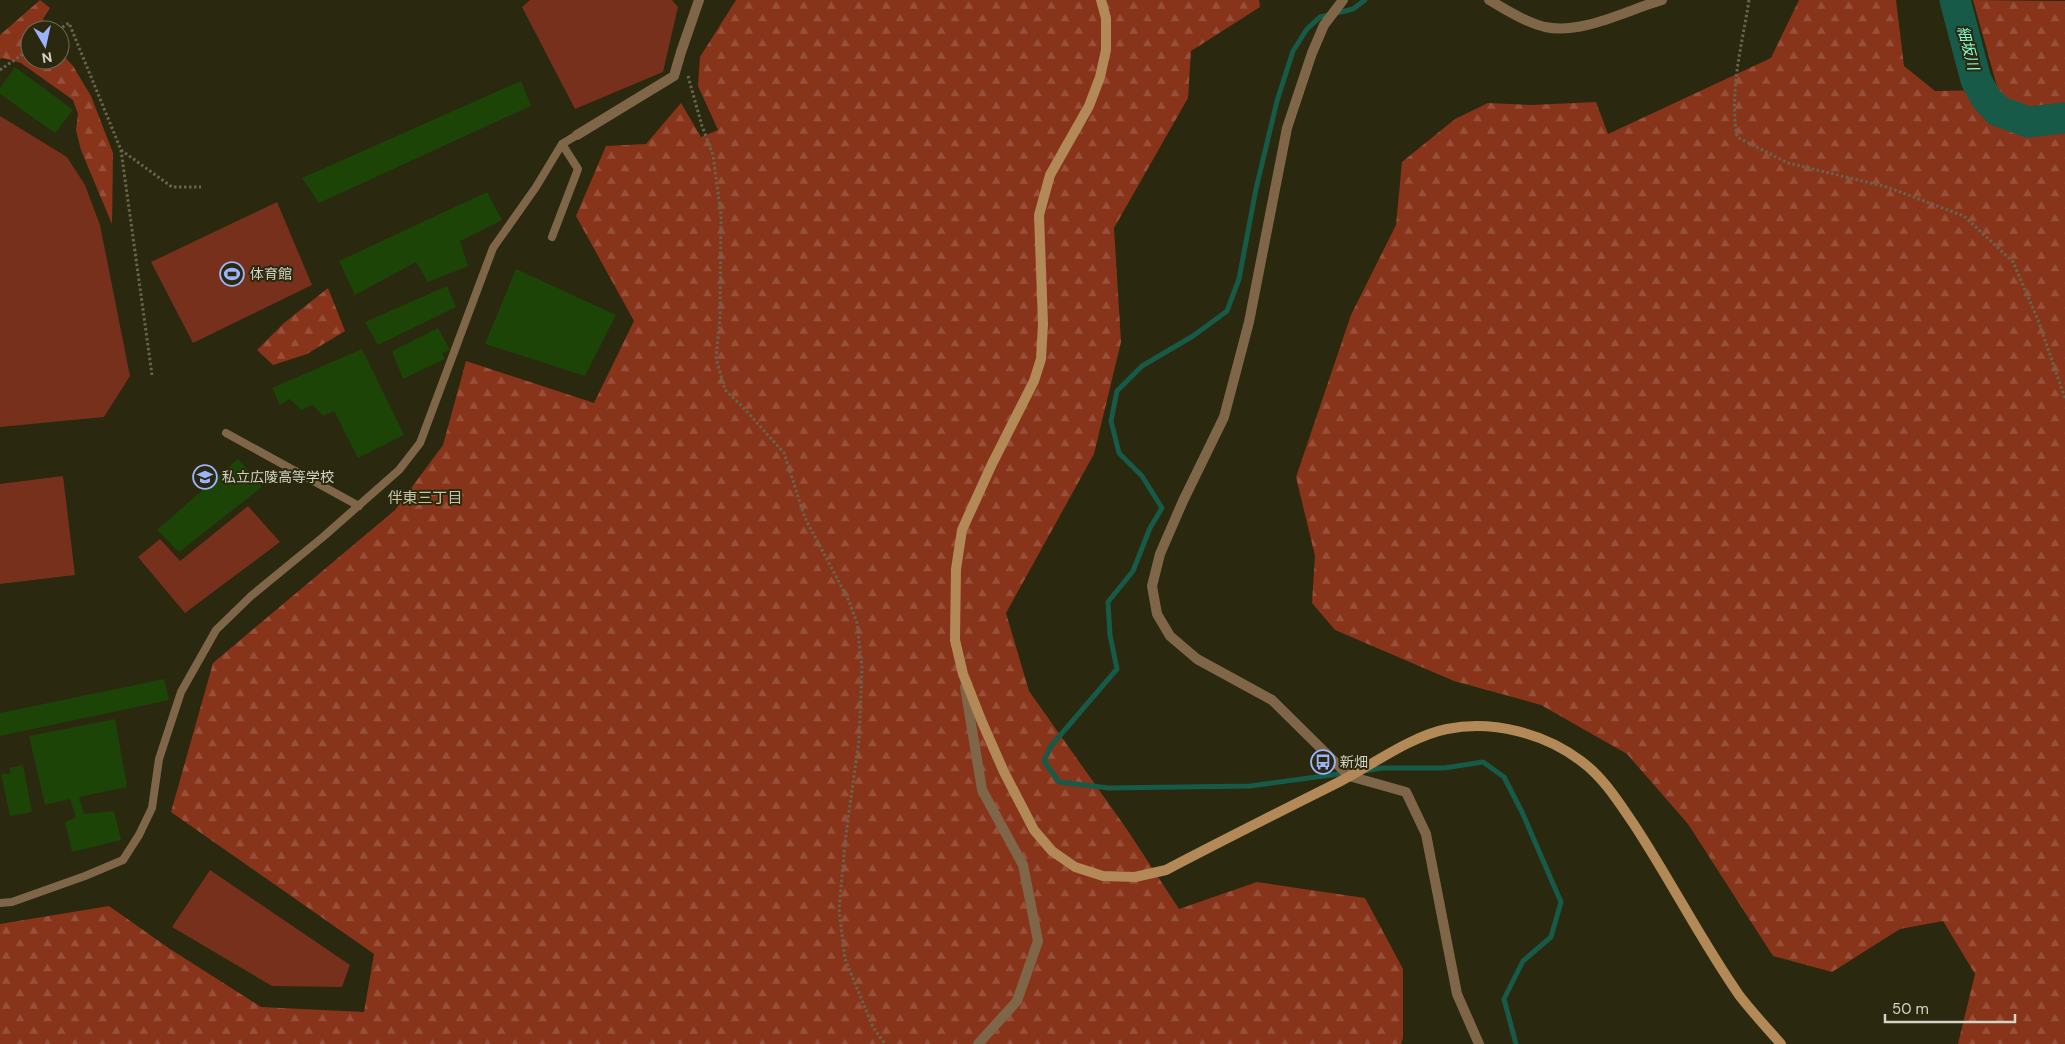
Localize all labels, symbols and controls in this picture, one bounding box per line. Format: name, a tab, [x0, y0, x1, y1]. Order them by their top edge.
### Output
north arrow	[20, 20, 70, 70]
water label: 細坂川	[1953, 24, 1984, 74]
text: N	[41, 48, 53, 68]
sports icon: 体育館	[219, 261, 245, 287]
place label: 体育館	[250, 265, 292, 283]
school or university icon: 私立広陵高等学校	[192, 464, 218, 490]
place label: 私立広陵高等学校	[222, 468, 334, 486]
district label: 伴東三丁目	[387, 488, 463, 508]
bus stop icon: 新畑	[1310, 749, 1336, 775]
place label: 新畑	[1340, 753, 1368, 771]
scale bar	[1885, 992, 2015, 1024]
text: 50 m	[1892, 999, 1929, 1019]

